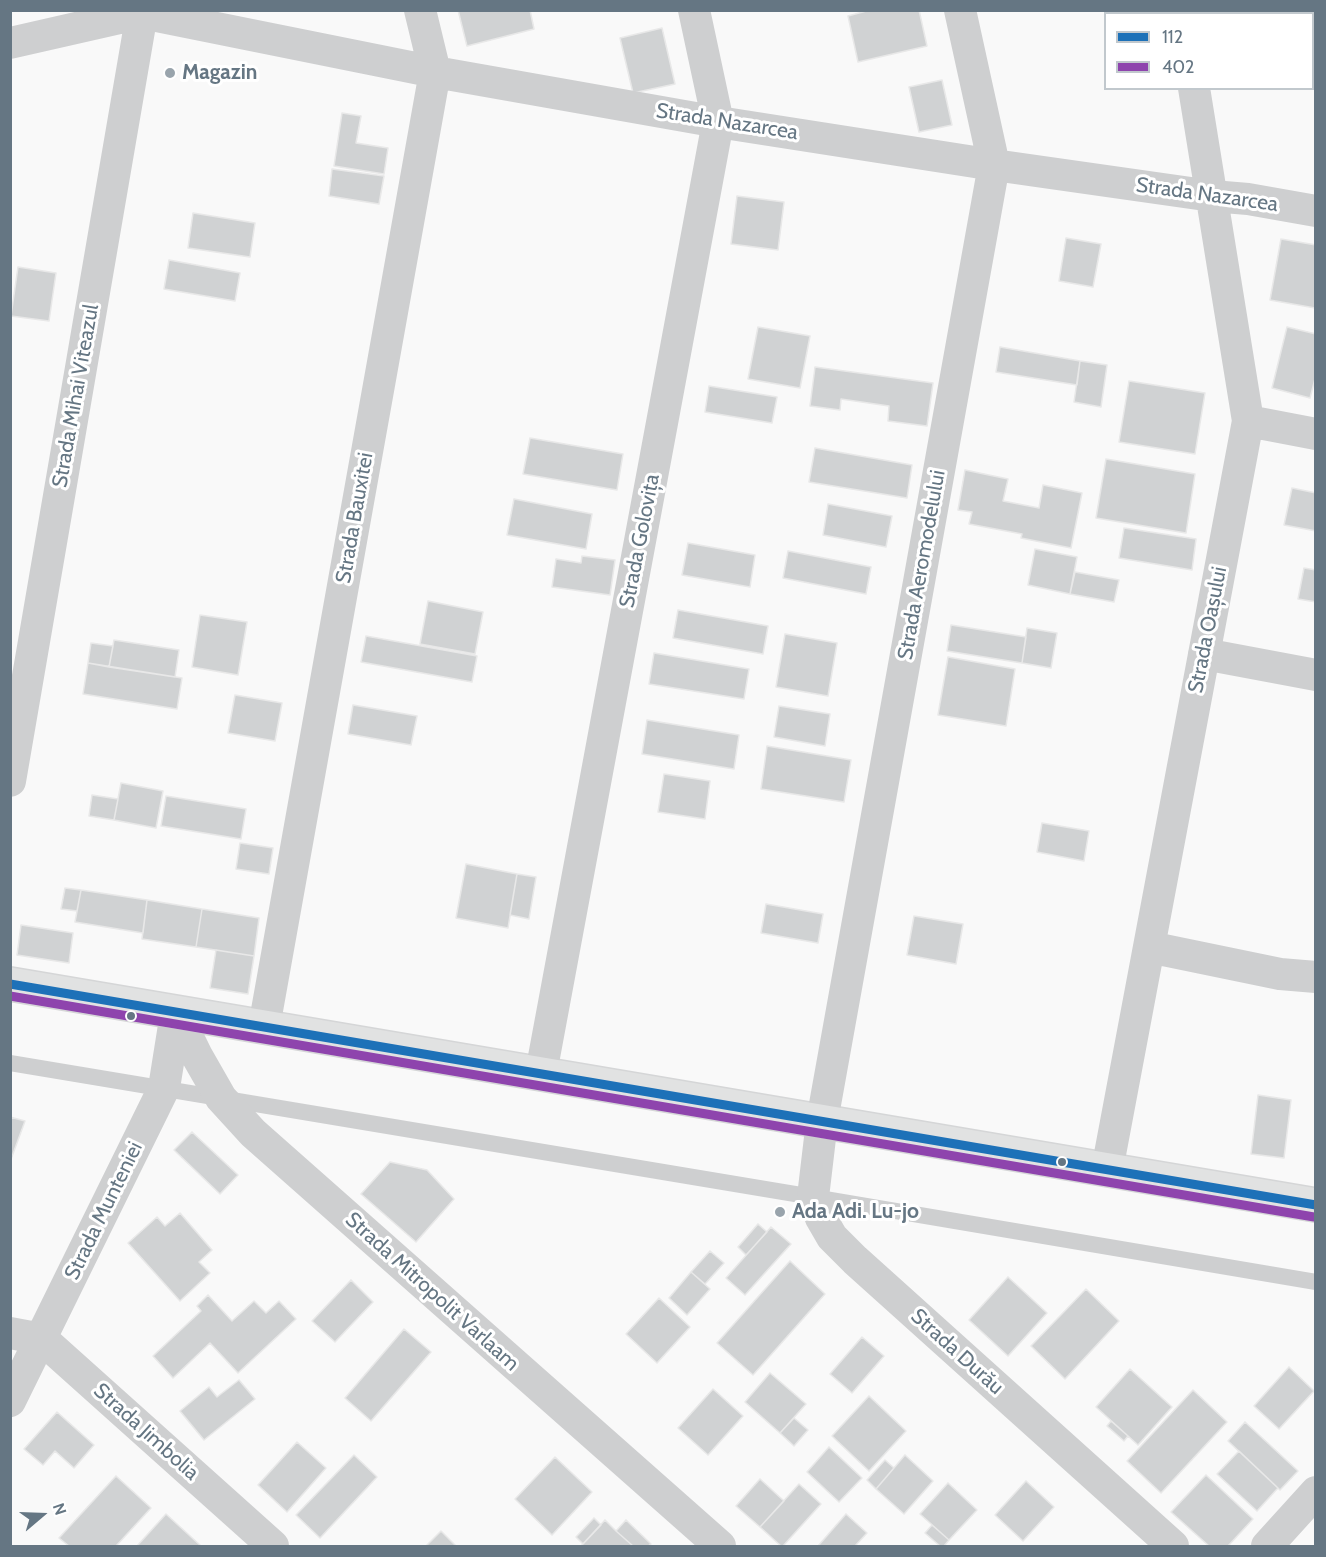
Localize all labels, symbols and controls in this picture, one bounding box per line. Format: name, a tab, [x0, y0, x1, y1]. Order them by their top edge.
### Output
legend	[1104, 12, 1314, 90]
text: 112	[1162, 26, 1183, 48]
text: 402	[1162, 56, 1194, 78]
place label: Magazin	[182, 60, 257, 86]
marker: Magazin	[163, 66, 177, 80]
street label: Strada Nazarcea	[654, 98, 800, 146]
street label: Strada Nazarcea	[1134, 173, 1280, 217]
street label: Strada Mihai Viteazul	[47, 302, 105, 490]
street label: Strada Bauxitei	[331, 451, 379, 585]
street label: Strada Aeromodelului	[893, 468, 951, 662]
street label: Strada Golovița	[615, 472, 665, 610]
street label: Strada Oașului	[1183, 565, 1233, 695]
unlabelled marker	[125, 1010, 137, 1022]
street label: Strada Munteniei	[60, 1138, 148, 1284]
unlabelled marker	[1056, 1156, 1068, 1168]
place label: Ada Adi. Lu-jo	[792, 1199, 919, 1225]
marker: Ada Adi. Lu-jo	[773, 1205, 787, 1219]
street label: Strada Mitropolit Varlaam	[340, 1207, 524, 1377]
street label: Strada Durău	[906, 1304, 1008, 1400]
street label: Strada Jimbolia	[88, 1378, 204, 1486]
north arrow	[12, 1485, 72, 1545]
text: N	[49, 1501, 70, 1517]

